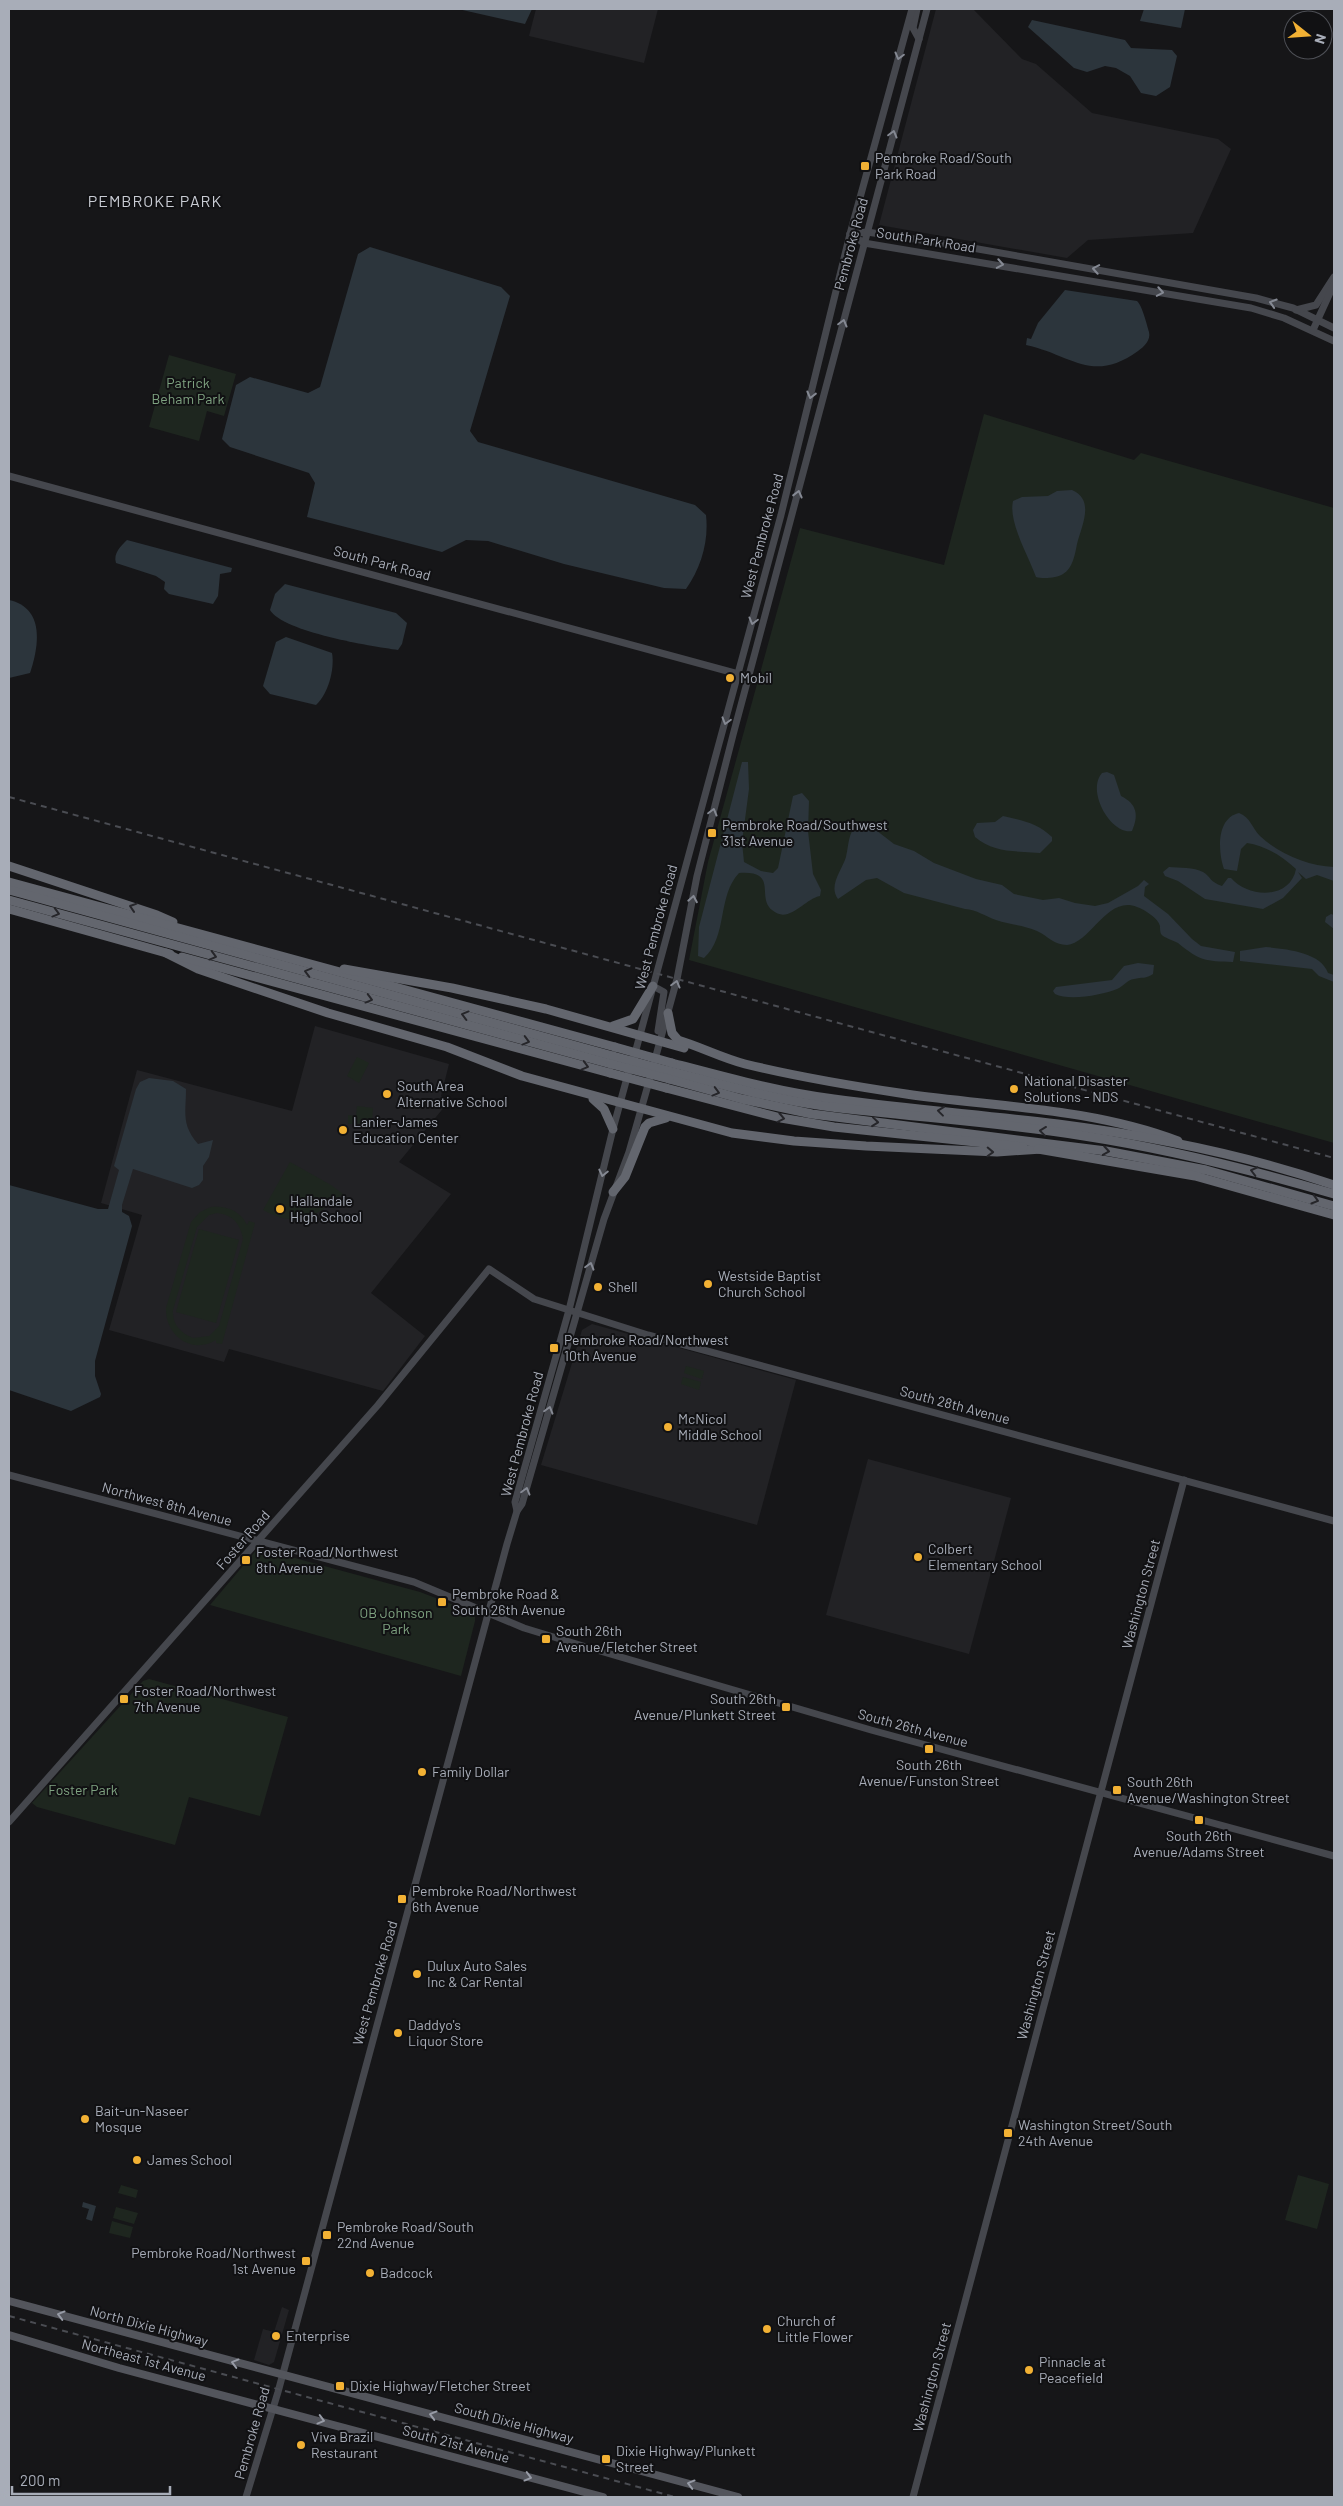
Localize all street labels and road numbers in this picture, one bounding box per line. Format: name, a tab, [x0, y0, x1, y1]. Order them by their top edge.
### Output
street label: Pembroke Road	[830, 196, 871, 292]
street label: South Park Road	[875, 223, 977, 256]
street label: West Pembroke Road	[737, 471, 786, 600]
street label: South Park Road	[332, 541, 433, 584]
street label: West Pembroke Road	[631, 862, 680, 991]
street label: West Pembroke Road	[497, 1369, 546, 1498]
street label: South 28th Avenue	[898, 1382, 1012, 1427]
street label: Northwest 8th Avenue	[100, 1478, 234, 1529]
street label: Foster Road	[212, 1507, 273, 1573]
street label: Washington Street	[1118, 1537, 1163, 1651]
street label: South 26th Avenue	[856, 1705, 970, 1750]
street label: West Pembroke Road	[349, 1919, 400, 2047]
street label: Washington Street	[1013, 1928, 1058, 2042]
street label: North Dixie Highway	[88, 2302, 211, 2350]
street label: Washington Street	[909, 2320, 954, 2434]
street label: Northeast 1st Avenue	[80, 2335, 208, 2384]
street label: Pembroke Road	[230, 2385, 273, 2481]
street label: South Dixie Highway	[453, 2398, 576, 2447]
street label: South 21st Avenue	[401, 2421, 511, 2466]

